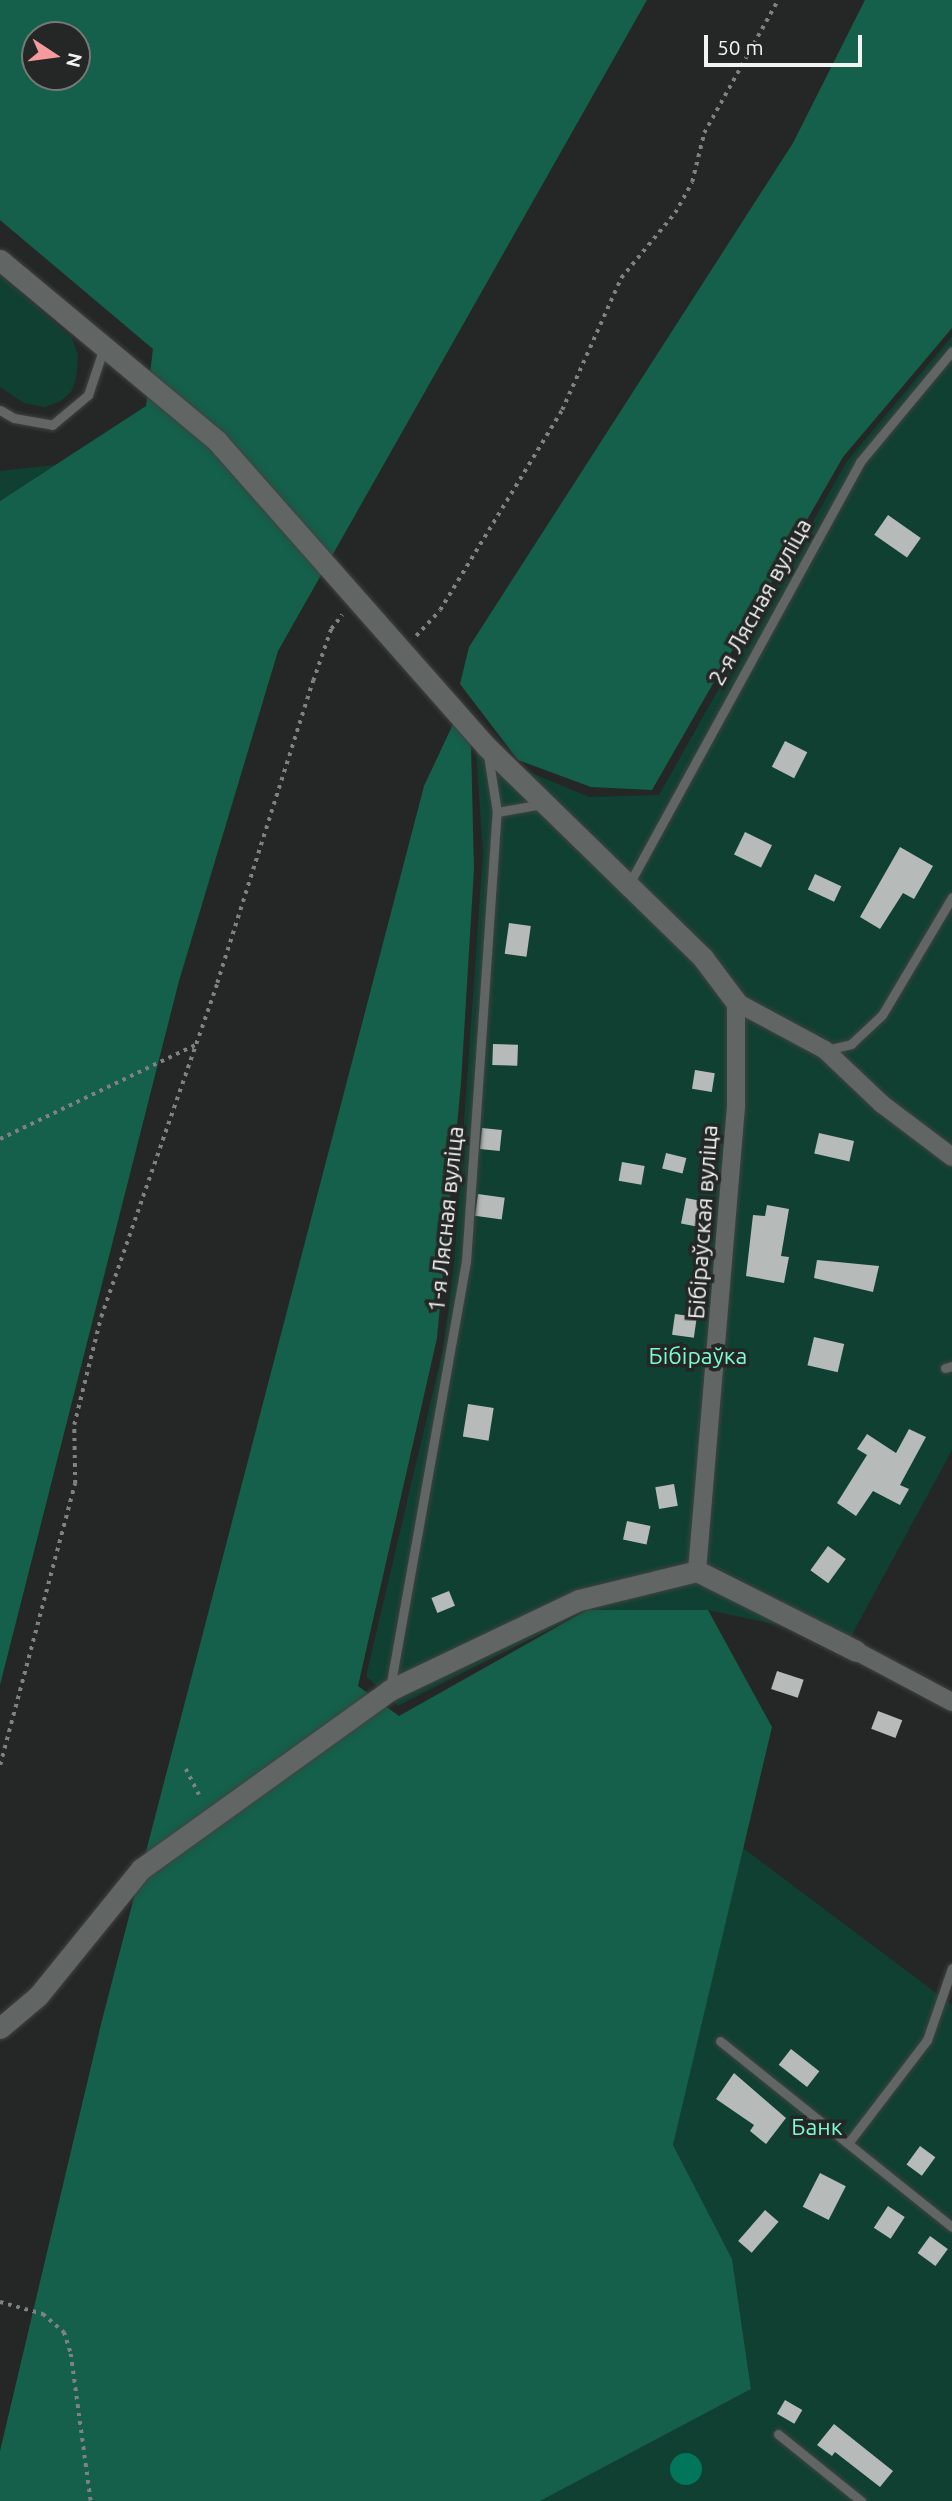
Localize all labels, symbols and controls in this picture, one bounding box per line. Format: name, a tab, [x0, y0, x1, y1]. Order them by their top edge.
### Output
north arrow	[21, 21, 91, 91]
scale bar	[707, 21, 864, 65]
text: 50 m	[717, 35, 764, 59]
text: N	[62, 51, 87, 70]
street label: 2-я Лясная вуліца	[703, 514, 817, 690]
street label: Бібіраўская вуліца	[682, 1124, 724, 1320]
street label: 1-я Лясная вуліца	[423, 1125, 469, 1313]
park label: Бібіраўка	[649, 1342, 747, 1370]
park label: Банк	[791, 2113, 843, 2141]

